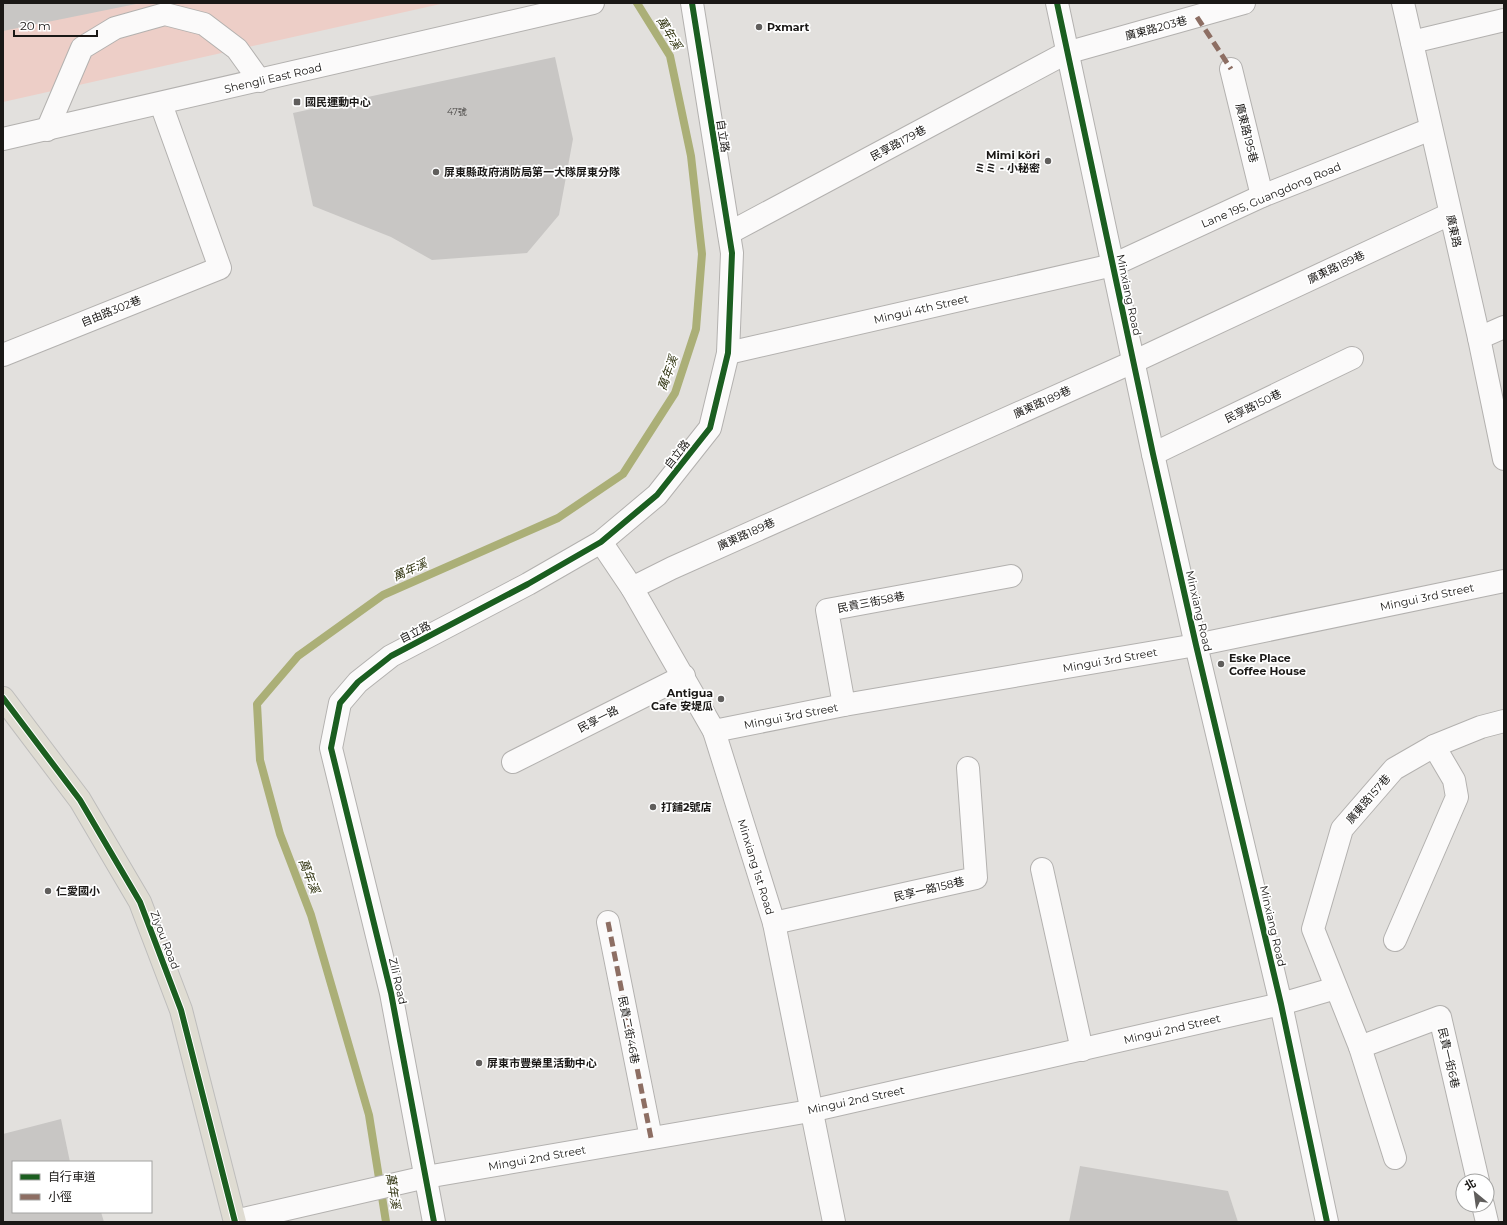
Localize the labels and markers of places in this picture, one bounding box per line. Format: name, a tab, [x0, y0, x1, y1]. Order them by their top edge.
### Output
place label: Pxmart	[767, 20, 809, 34]
marker: Pxmart	[754, 22, 764, 32]
place label: 國民運動中心	[305, 95, 371, 109]
marker: 國民運動中心	[292, 97, 302, 107]
place label: Mimi köri ミミ - 小秘密	[975, 148, 1040, 175]
marker: Mimi köri ミミ - 小秘密	[1043, 156, 1053, 166]
place label: 屏東縣政府消防局第一大隊屏東分隊	[444, 165, 620, 179]
marker: 屏東縣政府消防局第一大隊屏東分隊	[431, 167, 441, 177]
place label: Eske Place Coffee House	[1229, 651, 1306, 678]
marker: Eske Place Coffee House	[1216, 659, 1226, 669]
place label: Antigua Cafe 安堤瓜	[651, 686, 713, 713]
marker: Antigua Cafe 安堤瓜	[716, 694, 726, 704]
place label: 打舖2號店	[661, 800, 712, 814]
marker: 打舖2號店	[648, 802, 658, 812]
place label: 仁愛國小	[56, 884, 100, 898]
marker: 仁愛國小	[43, 886, 53, 896]
place label: 屏東市豐榮里活動中心	[487, 1056, 597, 1070]
marker: 屏東市豐榮里活動中心	[474, 1058, 484, 1068]

